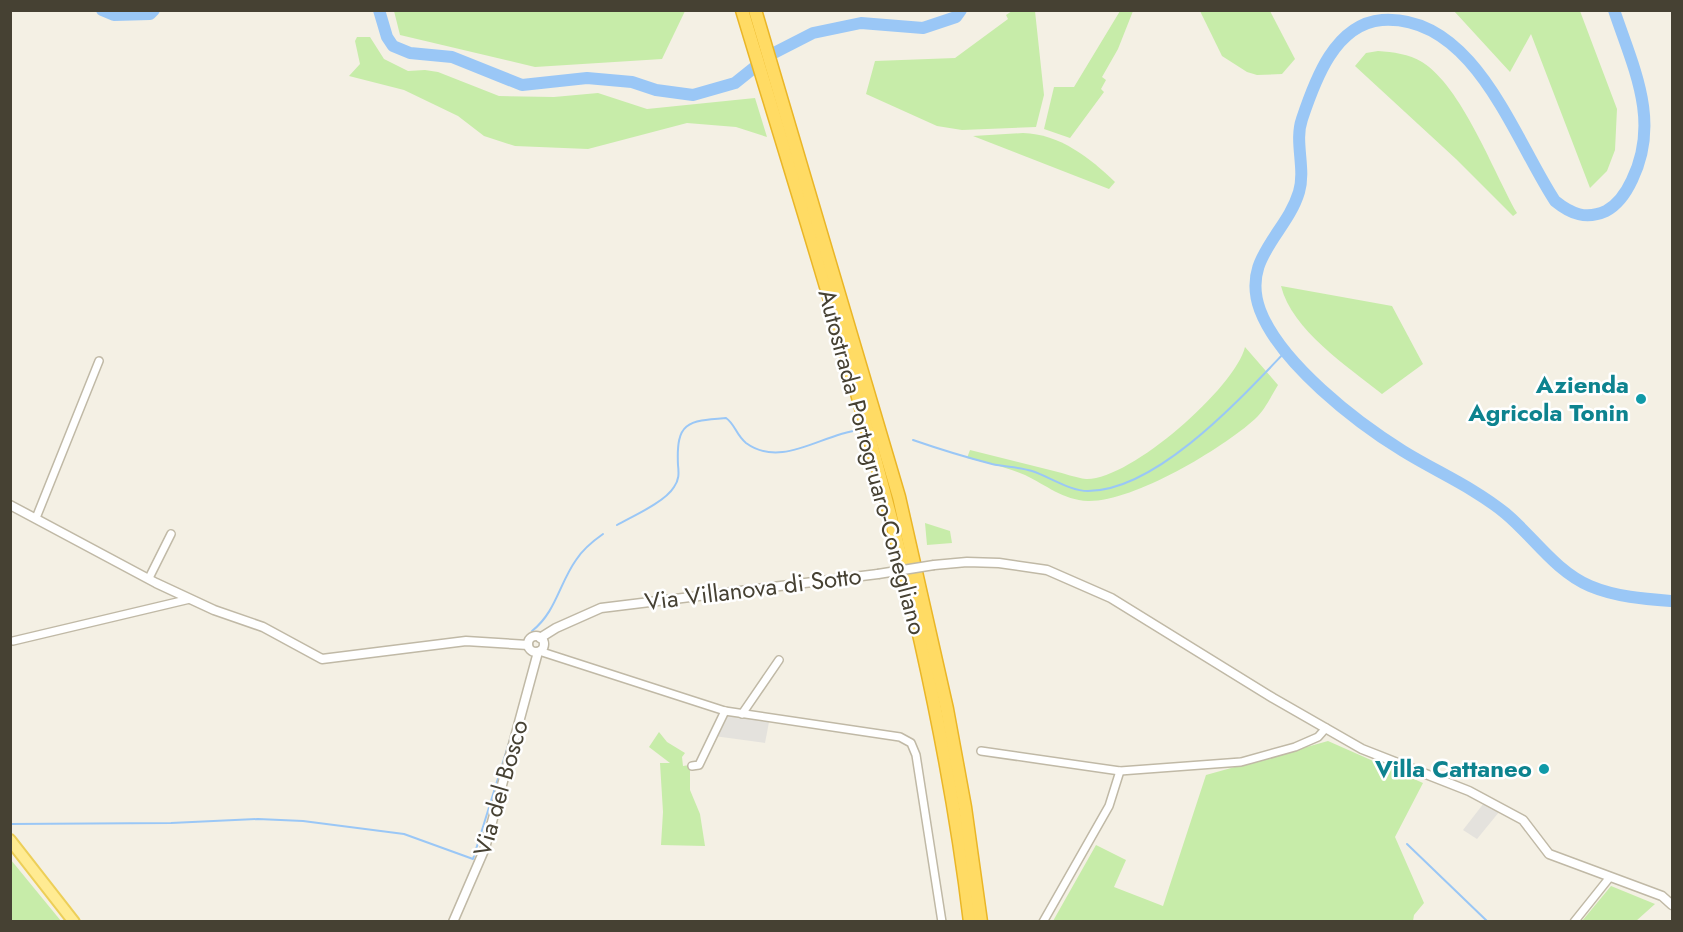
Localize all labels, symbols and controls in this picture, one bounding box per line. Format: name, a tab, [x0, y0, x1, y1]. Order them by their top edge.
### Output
street label: Autostrada Portogruaro-Conegliano	[809, 285, 936, 639]
place label: Azienda Agricola Tonin	[1467, 367, 1629, 430]
marker: Azienda Agricola Tonin	[1634, 392, 1648, 406]
street label: Via Villanova di Sotto	[643, 558, 863, 619]
street label: Via del Bosco	[464, 716, 537, 860]
place label: Villa Cattaneo	[1374, 751, 1532, 786]
marker: Villa Cattaneo	[1537, 762, 1551, 776]

